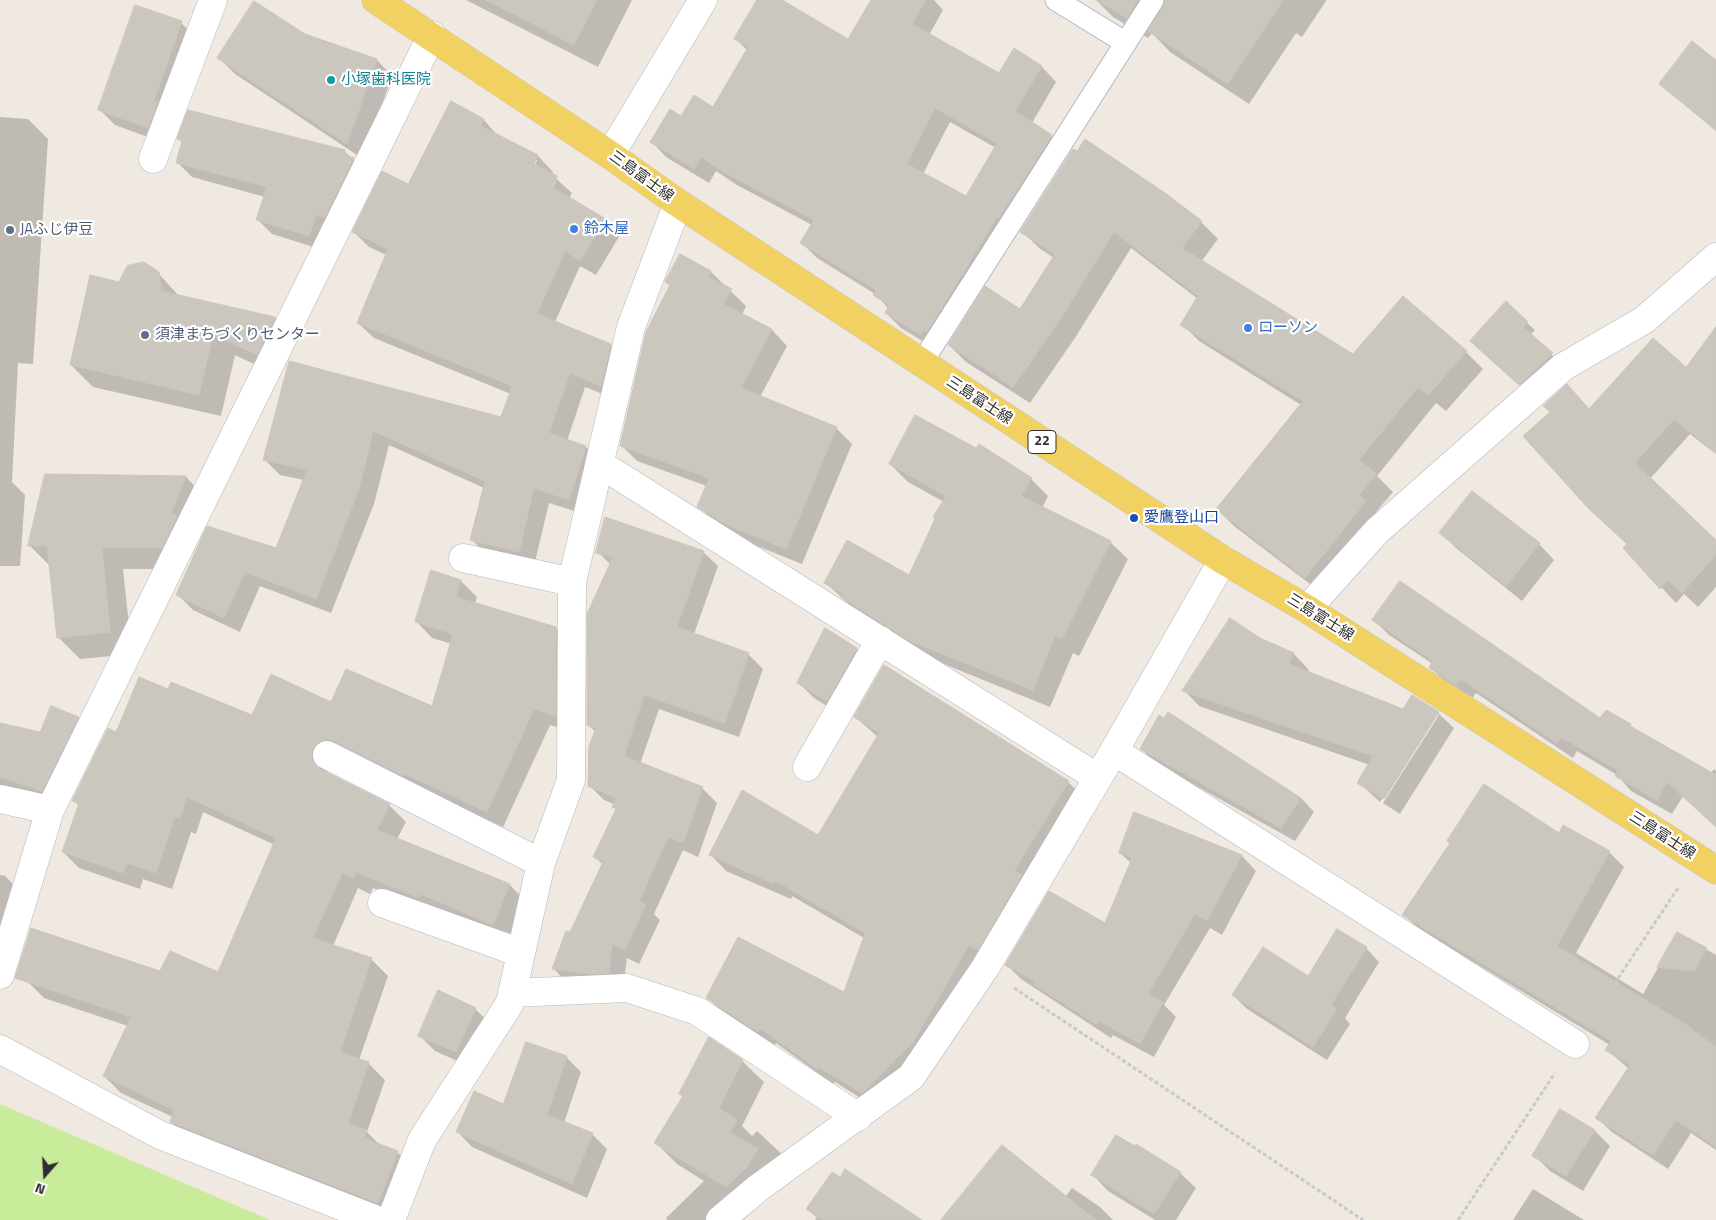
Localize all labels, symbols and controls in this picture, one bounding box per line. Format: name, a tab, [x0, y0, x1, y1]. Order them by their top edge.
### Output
place label: 小塚歯科医院	[341, 71, 431, 89]
marker: 小塚歯科医院	[325, 74, 337, 86]
street label: 三島富士線	[605, 148, 677, 206]
place label: 鈴木屋	[584, 220, 629, 238]
place label: JAふじ伊豆	[20, 221, 93, 239]
marker: 鈴木屋	[568, 223, 580, 235]
marker: JAふじ伊豆	[4, 224, 16, 236]
place label: ローソン	[1258, 319, 1318, 337]
marker: ローソン	[1242, 322, 1254, 334]
place label: 須津まちづくりセンター	[155, 326, 320, 344]
marker: 須津まちづくりセンター	[139, 329, 151, 341]
street label: 三島富士線	[943, 373, 1015, 429]
road number: 22	[1028, 431, 1056, 454]
place label: 愛鷹登山口	[1144, 509, 1219, 527]
marker: 愛鷹登山口	[1128, 512, 1140, 524]
street label: 三島富士線	[1283, 590, 1357, 646]
street label: 三島富士線	[1626, 808, 1698, 864]
north arrow	[20, 1150, 70, 1200]
text: N	[32, 1178, 48, 1201]

